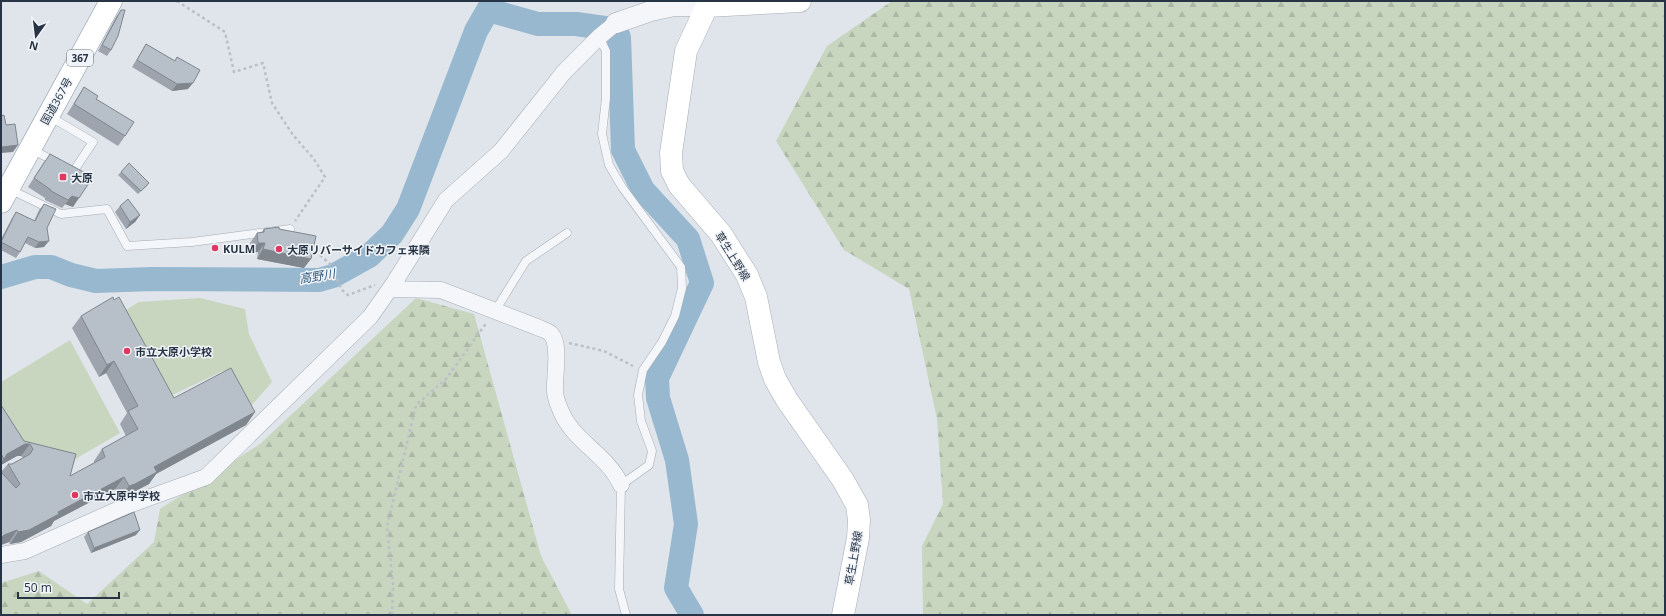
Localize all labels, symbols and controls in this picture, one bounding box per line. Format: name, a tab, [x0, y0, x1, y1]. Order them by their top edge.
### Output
north arrow	[16, 16, 56, 56]
text: N	[27, 38, 40, 55]
road number: 367	[67, 50, 93, 66]
street label: 国道367号	[37, 75, 75, 127]
place label: 大原	[71, 170, 93, 185]
marker: 大原	[58, 172, 68, 182]
street label: 草生上野線	[712, 229, 754, 283]
place label: KULM	[223, 241, 255, 256]
place label: 大原リバーサイドカフェ来隣	[287, 242, 430, 257]
marker: KULM	[210, 243, 220, 253]
marker: 大原リバーサイドカフェ来隣	[274, 244, 284, 254]
water label: 高野川	[298, 264, 338, 287]
place label: 市立大原小学校	[135, 344, 212, 359]
marker: 市立大原小学校	[122, 346, 132, 356]
place label: 市立大原中学校	[83, 488, 160, 503]
marker: 市立大原中学校	[70, 490, 80, 500]
street label: 草生上野線	[841, 530, 865, 586]
scale bar	[18, 574, 119, 600]
text: 50 m	[24, 579, 52, 596]

